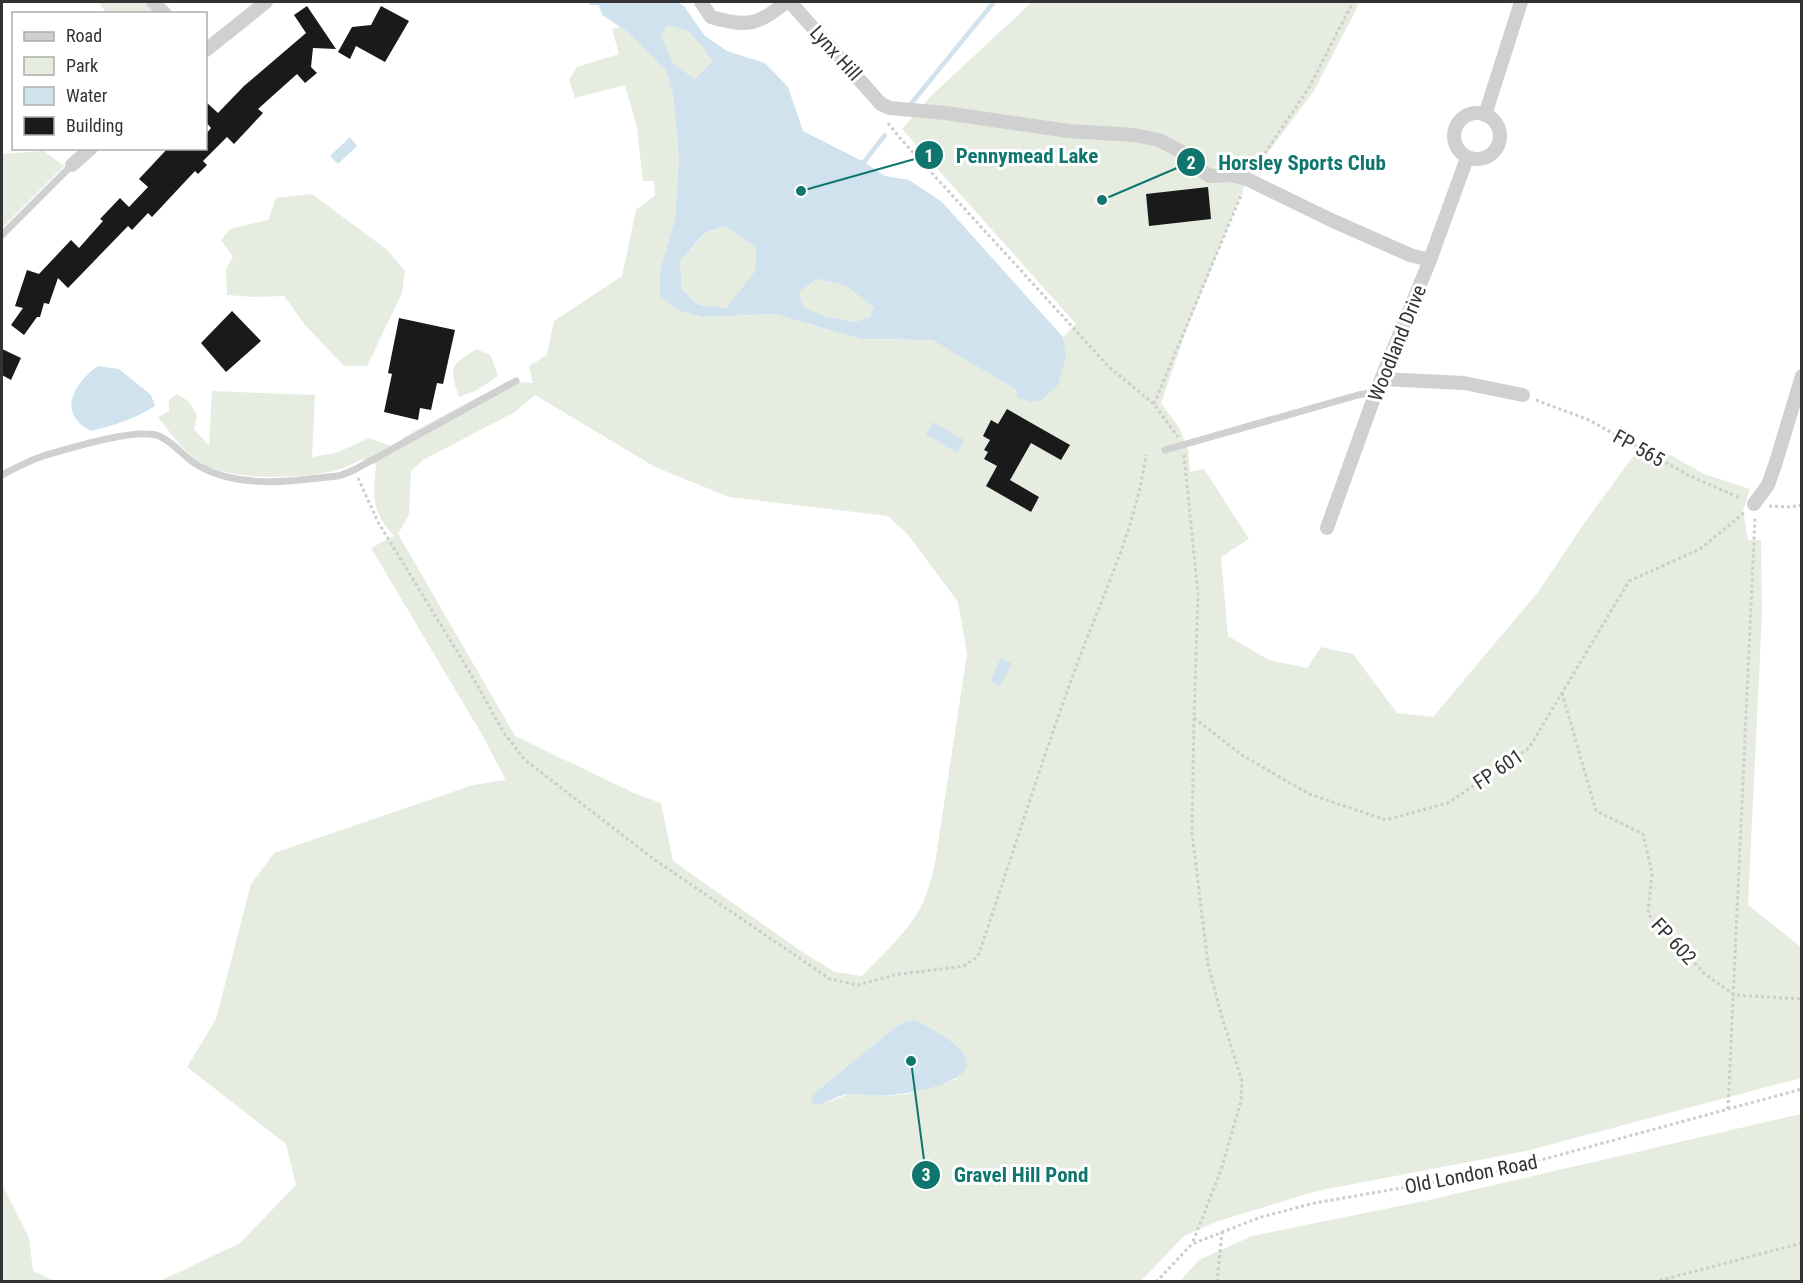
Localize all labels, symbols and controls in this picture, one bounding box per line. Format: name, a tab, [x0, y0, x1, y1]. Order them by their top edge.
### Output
legend	[12, 12, 207, 150]
street label: Lynx Hill	[805, 21, 867, 85]
text: Road	[66, 25, 102, 46]
text: Park	[66, 55, 98, 76]
text: Water	[66, 85, 108, 106]
text: Building	[66, 115, 123, 136]
callout: Pennymead Lake	[914, 136, 1111, 175]
callout: Horsley Sports Club	[1176, 143, 1398, 182]
text: Pennymead Lake	[956, 144, 1098, 168]
text: 1	[924, 145, 934, 166]
text: Horsley Sports Club	[1218, 151, 1386, 175]
text: 2	[1186, 152, 1196, 173]
street label: Woodland Drive	[1363, 281, 1431, 405]
street label: FP 565	[1609, 424, 1669, 472]
street label: FP 601	[1469, 744, 1527, 794]
street label: FP 602	[1646, 913, 1702, 969]
street label: Old London Road	[1403, 1149, 1539, 1199]
callout: Gravel Hill Pond	[911, 1155, 1100, 1194]
text: Gravel Hill Pond	[954, 1163, 1088, 1187]
text: 3	[921, 1164, 931, 1185]

